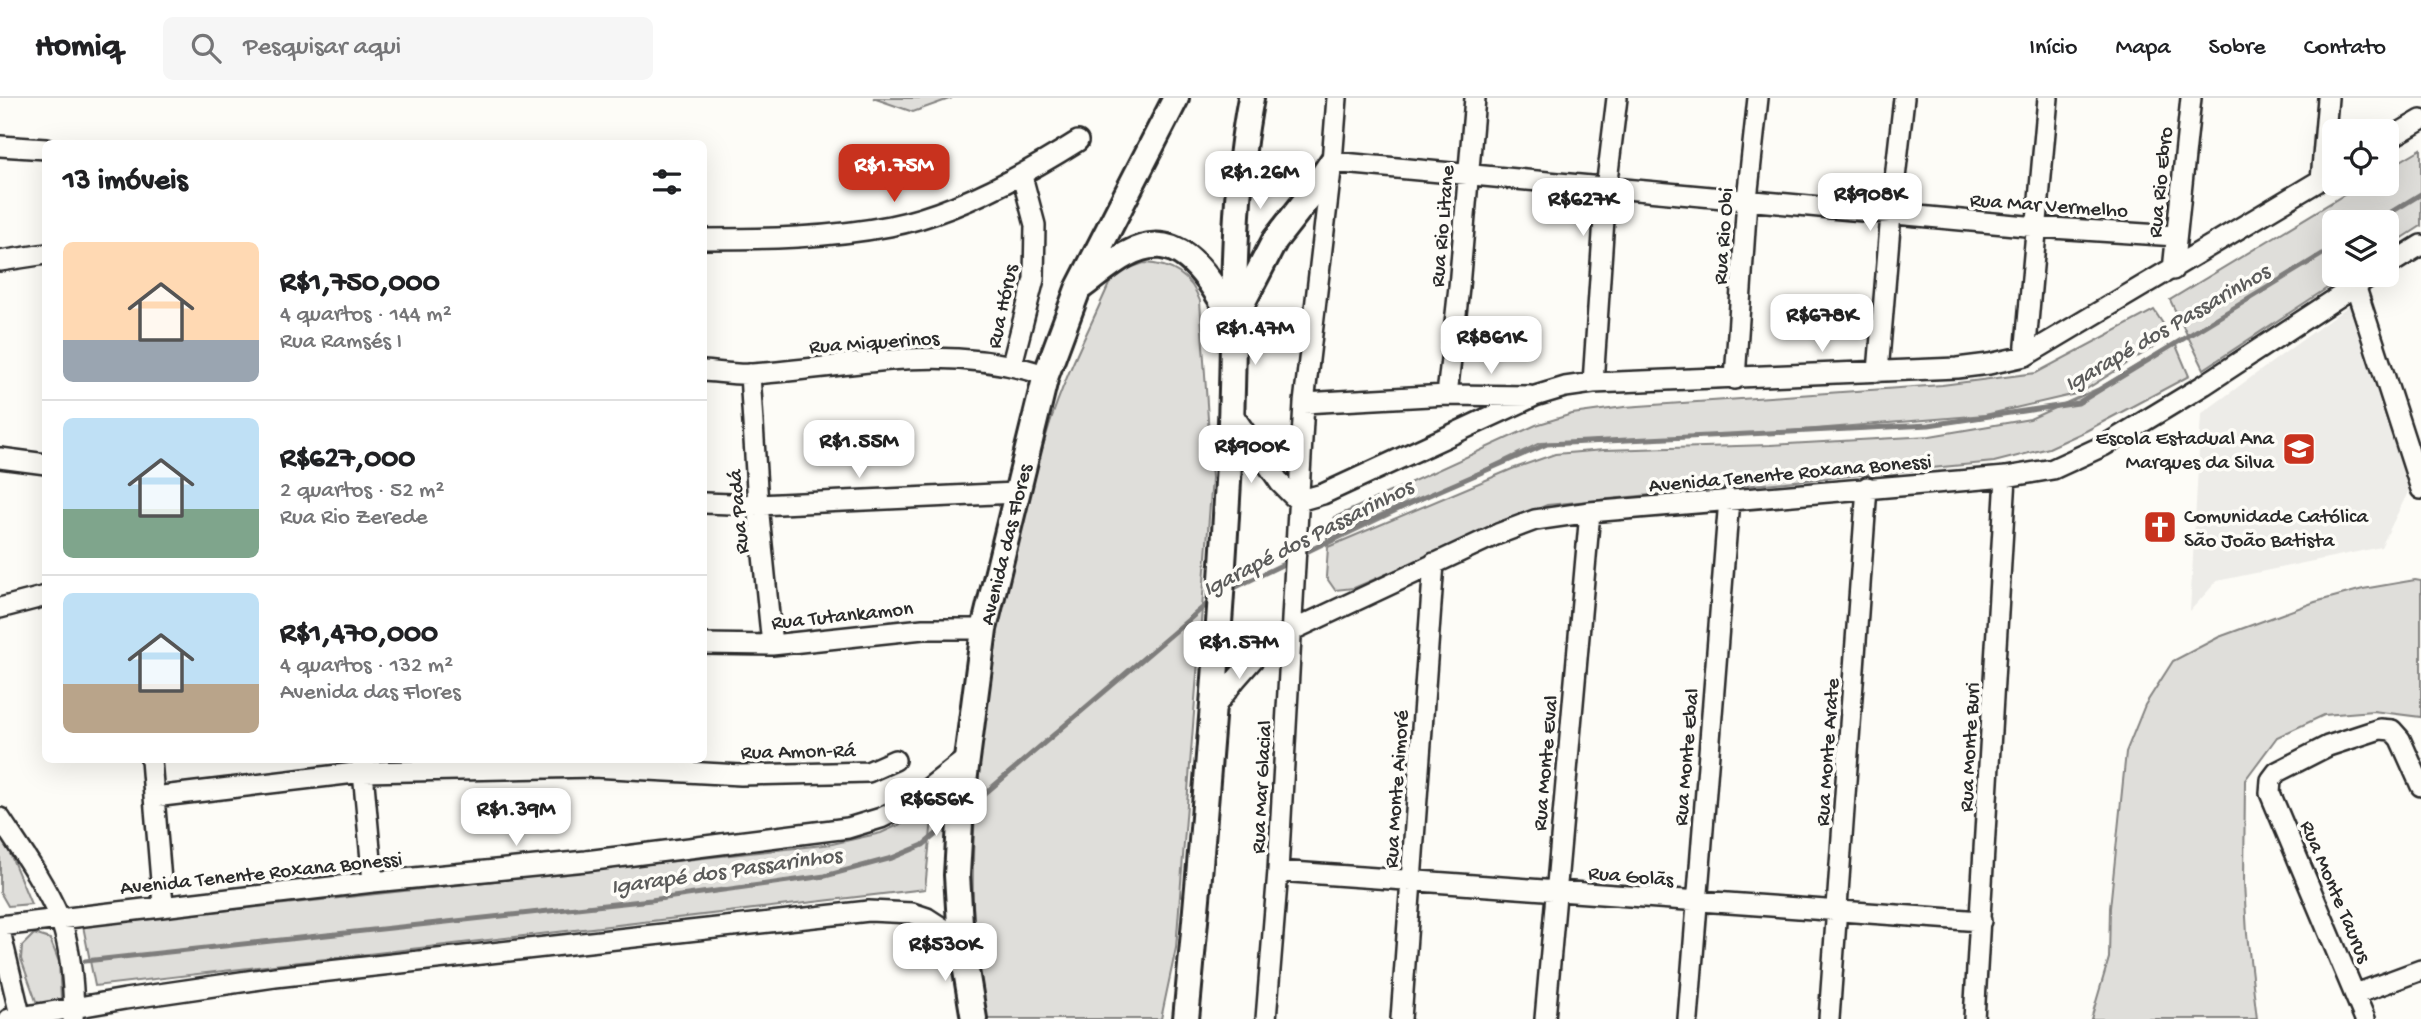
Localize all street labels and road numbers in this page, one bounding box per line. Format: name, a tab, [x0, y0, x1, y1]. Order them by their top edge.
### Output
street label: Rua Rio Ebro	[2144, 126, 2181, 239]
street label: Rua Rio Litane	[1427, 163, 1462, 288]
street label: Rua Rio Obi	[1710, 187, 1741, 286]
street label: Rua Mar Vermelho	[1969, 189, 2129, 226]
street label: Rua Hórus	[983, 261, 1026, 351]
street label: Rua Miquerinos	[808, 327, 941, 362]
street label: Avenida Tenente Roxana Bonessi	[1648, 451, 1933, 500]
street label: Avenida das Flores	[976, 461, 1040, 628]
street label: Rua Padá	[724, 467, 757, 555]
street label: Rua Tutankamon	[770, 598, 915, 637]
street label: Rua Monte Arate	[1812, 676, 1847, 827]
street label: Rua Monte Buri	[1956, 682, 1987, 813]
street label: Rua Monte Ebal	[1670, 688, 1707, 827]
street label: Rua Monte Eval	[1529, 694, 1566, 832]
street label: Rua Monte Aimoré	[1380, 708, 1417, 869]
street label: Rua Mar Glacial	[1248, 720, 1279, 855]
street label: Rua Amon-Rá	[740, 740, 857, 767]
street label: Rua Monte Taurus	[2293, 818, 2375, 968]
street label: Avenida Tenente Roxana Bonessi	[119, 848, 404, 903]
street label: Rua Golãs	[1587, 862, 1676, 895]

